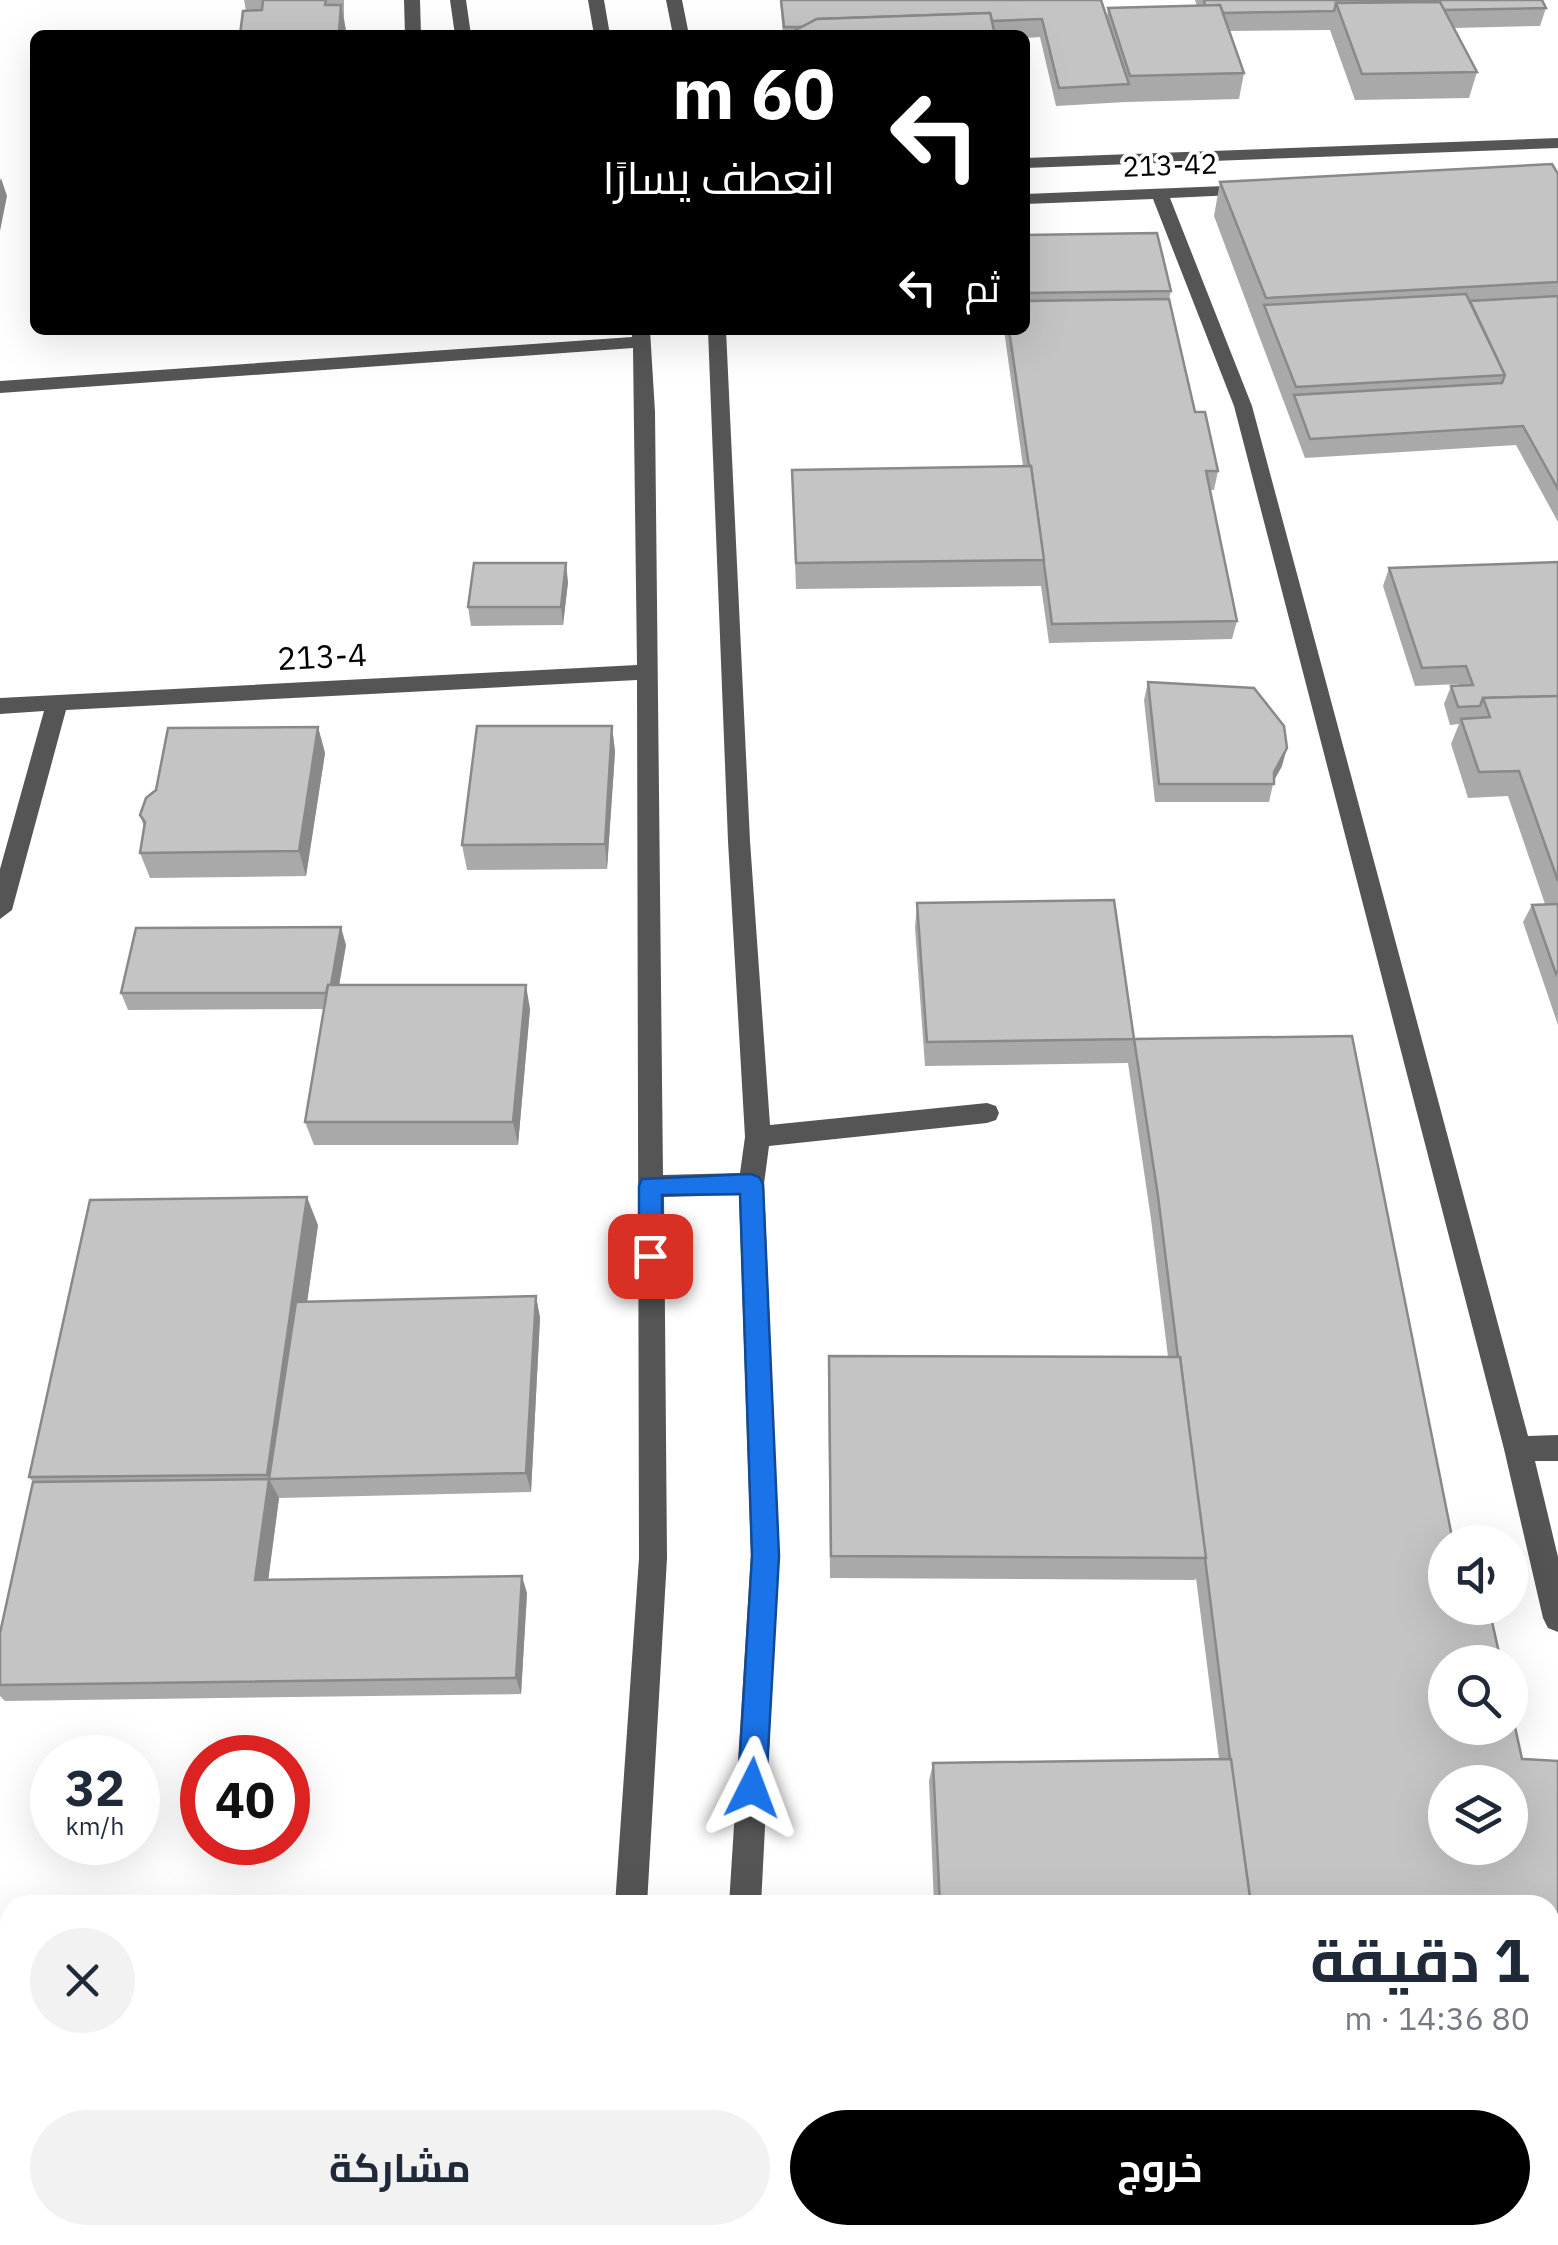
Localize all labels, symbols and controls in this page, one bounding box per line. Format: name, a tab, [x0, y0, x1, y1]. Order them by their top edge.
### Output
text: 60 m	[672, 47, 835, 138]
icon: left	[870, 70, 1000, 200]
street label: 213-42	[1122, 144, 1218, 185]
text: انعطف يسارًا	[603, 148, 835, 206]
icon: left	[890, 260, 945, 315]
text: ثم	[965, 263, 1000, 312]
street label: 213-4	[276, 633, 368, 679]
pin	[608, 1214, 693, 1299]
icon: arrive	[623, 1229, 678, 1284]
map controls	[1428, 1525, 1528, 1865]
button: sound	[1428, 1525, 1528, 1625]
button: search	[1428, 1645, 1528, 1745]
speed limit sign: 40	[180, 1735, 310, 1865]
position arrow	[700, 1736, 804, 1840]
text: 32	[65, 1755, 125, 1820]
button: layers	[1428, 1765, 1528, 1865]
text: km/h	[66, 1809, 124, 1842]
text: 1 دقيقة	[1310, 1920, 1530, 1999]
button: close	[30, 1928, 135, 2033]
text: 80 m · 14:36	[1344, 1997, 1530, 2039]
button: مشاركة	[30, 2110, 770, 2225]
button: خروج	[790, 2110, 1530, 2225]

